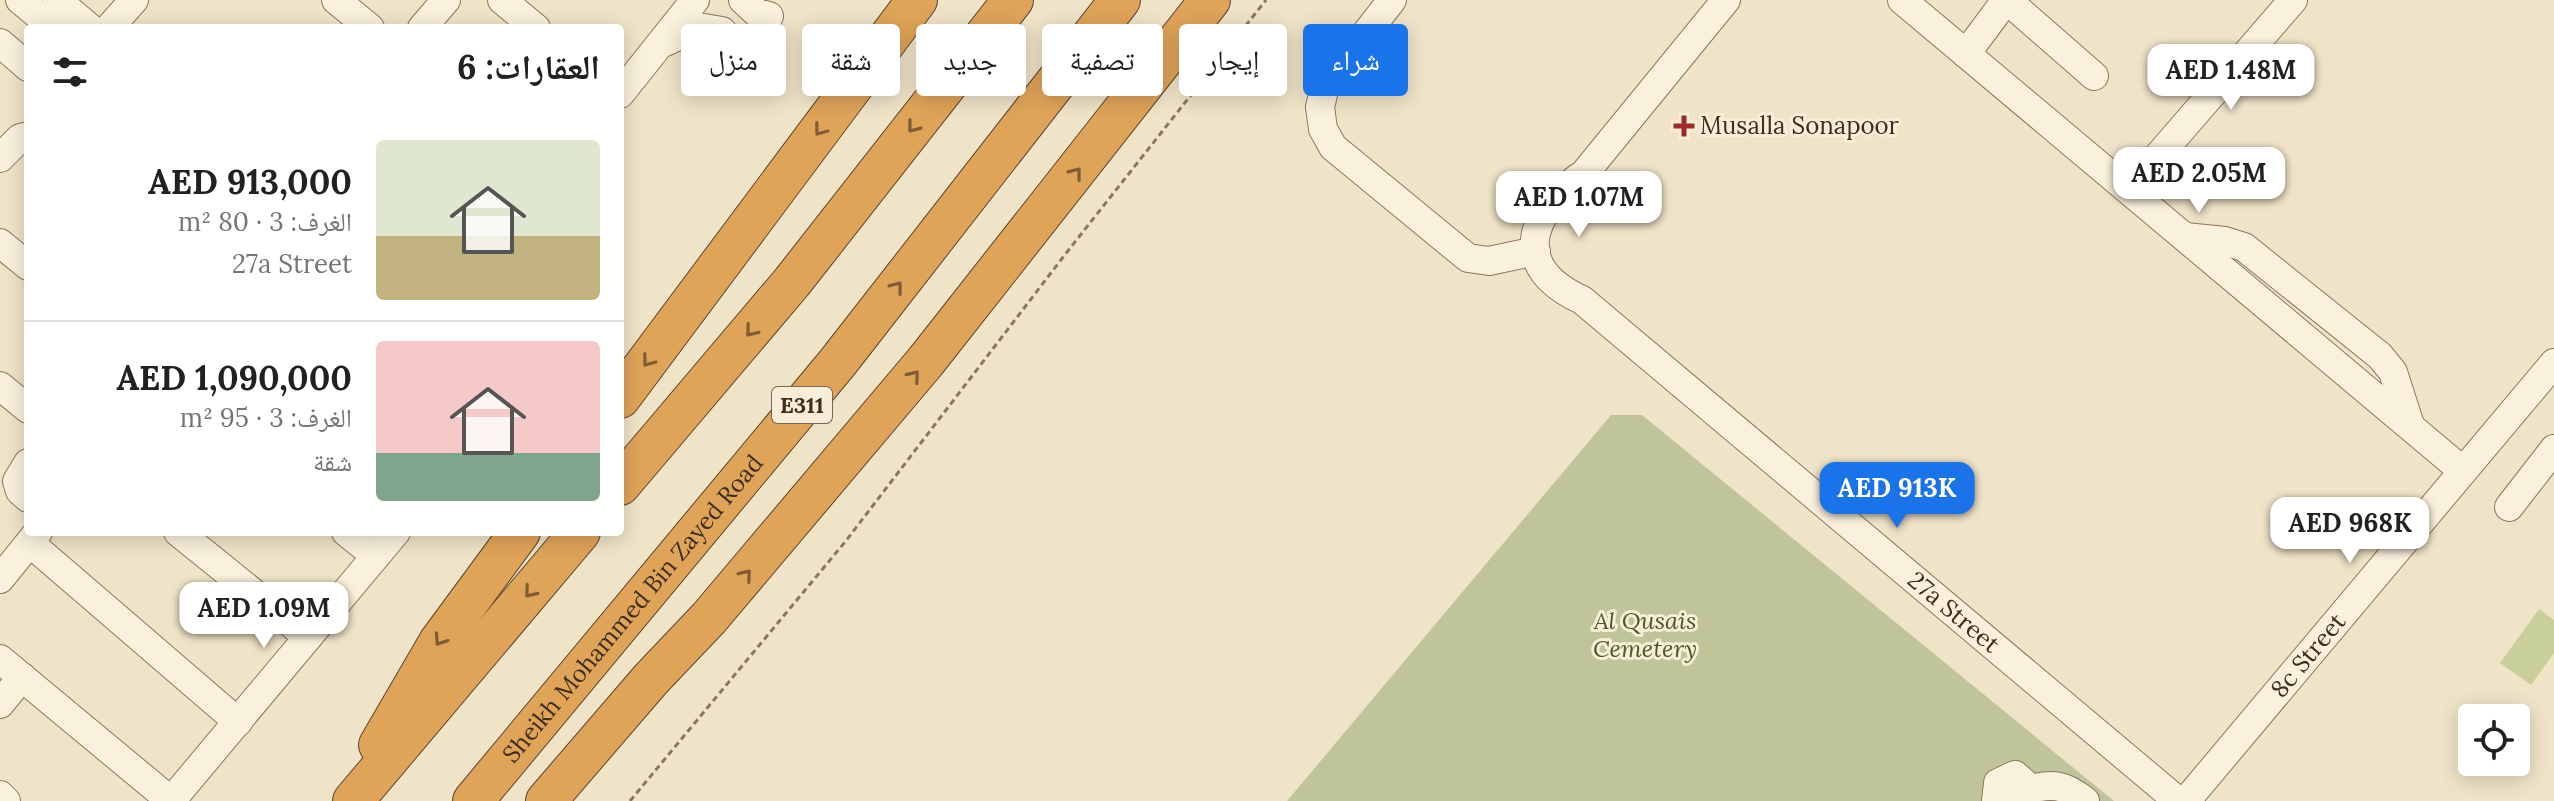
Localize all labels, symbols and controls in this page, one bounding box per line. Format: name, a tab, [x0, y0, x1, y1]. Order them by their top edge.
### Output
chip: منزل	[681, 24, 786, 96]
chip: شقة	[802, 24, 900, 96]
chip: جديد	[916, 24, 1026, 96]
chip: تصفية	[1042, 24, 1163, 96]
chip: إيجار	[1179, 24, 1287, 96]
chip: شراء	[1303, 24, 1408, 96]
pin: AED 1.48M	[2139, 44, 2323, 112]
text: العقارات: 6	[457, 45, 600, 88]
icon: filters	[48, 50, 92, 94]
text: AED 1.48M	[2165, 53, 2297, 86]
place label: Musalla Sonapoor	[1700, 110, 1900, 141]
marker: Musalla Sonapoor	[1675, 117, 1693, 135]
one-way arrow	[908, 118, 922, 133]
one-way arrow	[816, 121, 830, 136]
pin: AED 2.05M	[2107, 147, 2291, 215]
text: AED 2.05M	[2131, 156, 2267, 189]
text: AED 913,000	[148, 160, 352, 203]
one-way arrow	[1066, 167, 1080, 182]
pin: AED 1.07M	[1487, 171, 1671, 239]
icon: home	[440, 172, 536, 268]
text: AED 1.07M	[1514, 180, 1644, 213]
text: الغرف: 3 · 80 m²	[178, 205, 352, 238]
text: 27a Street	[232, 247, 352, 280]
one-way arrow	[887, 281, 901, 296]
one-way arrow	[746, 321, 760, 336]
one-way arrow	[644, 352, 658, 366]
text: AED 1,090,000	[116, 356, 352, 399]
one-way arrow	[904, 371, 919, 385]
icon: home	[440, 373, 536, 469]
road number: E311	[772, 387, 832, 423]
text: الغرف: 3 · 95 m²	[180, 401, 352, 434]
text: شقة	[313, 445, 352, 478]
street label: Sheikh Mohammed Bin Zayed Road	[495, 448, 769, 769]
pin: AED 913K	[1814, 462, 1980, 530]
text: AED 913K	[1838, 471, 1956, 504]
pin: AED 968K	[2267, 497, 2433, 565]
text: AED 968K	[2288, 506, 2412, 539]
street label: 27a Street	[1902, 564, 2007, 660]
one-way arrow	[736, 569, 751, 584]
pin: AED 1.09M	[172, 582, 356, 650]
one-way arrow	[525, 582, 540, 597]
text: AED 1.09M	[197, 591, 331, 624]
park label: Al Qusais Cemetery	[1593, 605, 1697, 664]
street label: 8c Street	[2264, 606, 2353, 704]
one-way arrow	[435, 631, 450, 645]
map controls	[2458, 704, 2530, 776]
button: locate	[2458, 704, 2530, 776]

